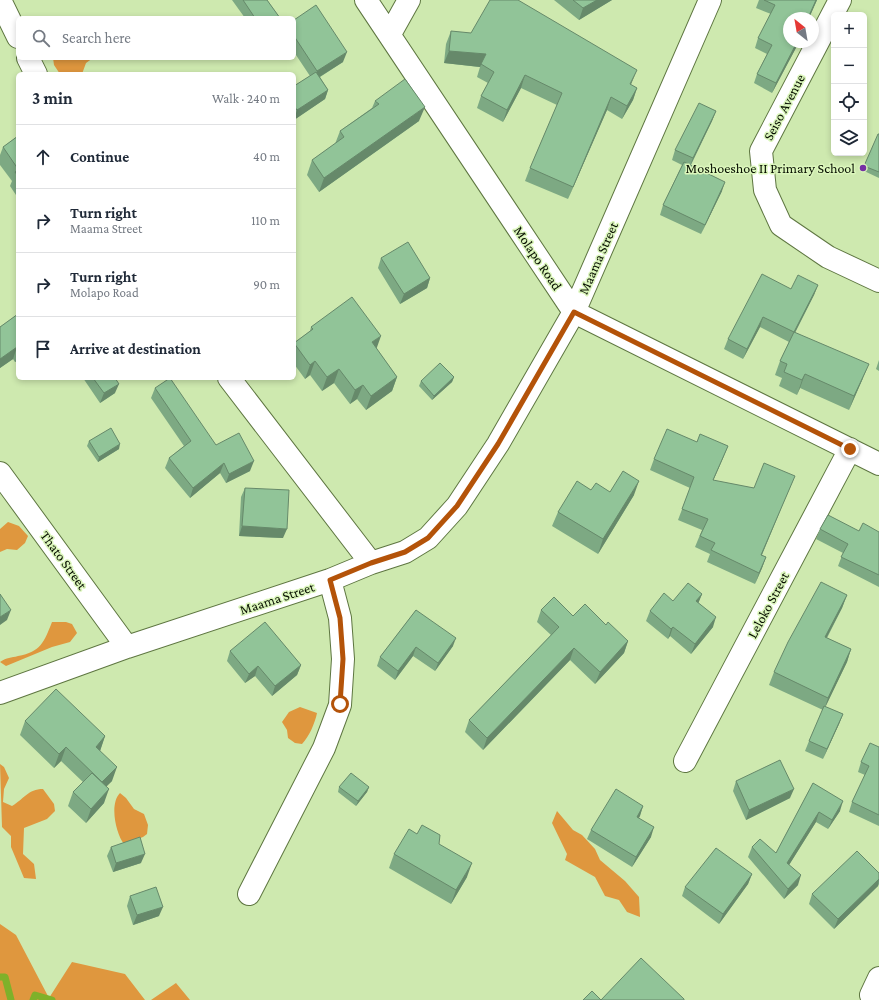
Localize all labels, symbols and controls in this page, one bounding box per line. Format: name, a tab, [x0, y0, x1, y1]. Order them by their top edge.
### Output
north arrow	[783, 12, 819, 48]
map controls	[831, 12, 867, 156]
button: +	[831, 12, 867, 48]
search box	[16, 16, 296, 60]
icon: search	[30, 27, 52, 49]
text: Search here	[62, 30, 131, 46]
button: −	[831, 48, 867, 84]
street label: Seiso Avenue	[760, 71, 808, 143]
button: locate	[831, 84, 867, 120]
text: 3 min	[32, 89, 73, 108]
text: Walk · 240 m	[212, 91, 280, 106]
button: layers	[831, 120, 867, 156]
icon: ahead	[32, 146, 54, 168]
text: Continue	[70, 149, 129, 165]
text: 40 m	[253, 149, 280, 164]
place label: Moshoeshoe II Primary School	[686, 160, 855, 176]
marker: Moshoeshoe II Primary School	[858, 163, 868, 173]
text: Turn right	[70, 205, 137, 221]
icon: right	[32, 210, 54, 232]
text: 110 m	[251, 213, 280, 228]
street label: Maama Street	[575, 219, 621, 297]
text: Maama Street	[70, 221, 142, 236]
street label: Molapo Road	[511, 223, 566, 294]
text: Turn right	[70, 269, 137, 285]
icon: right	[32, 274, 54, 296]
text: 90 m	[253, 277, 280, 292]
text: Molapo Road	[70, 285, 139, 300]
icon: arrive	[32, 338, 54, 360]
text: Arrive at destination	[70, 341, 201, 357]
route end	[841, 440, 859, 458]
street label: Thato Street	[37, 528, 91, 593]
street label: Leloko Street	[744, 569, 792, 641]
street label: Maama Street	[238, 578, 317, 618]
route start	[331, 695, 349, 713]

